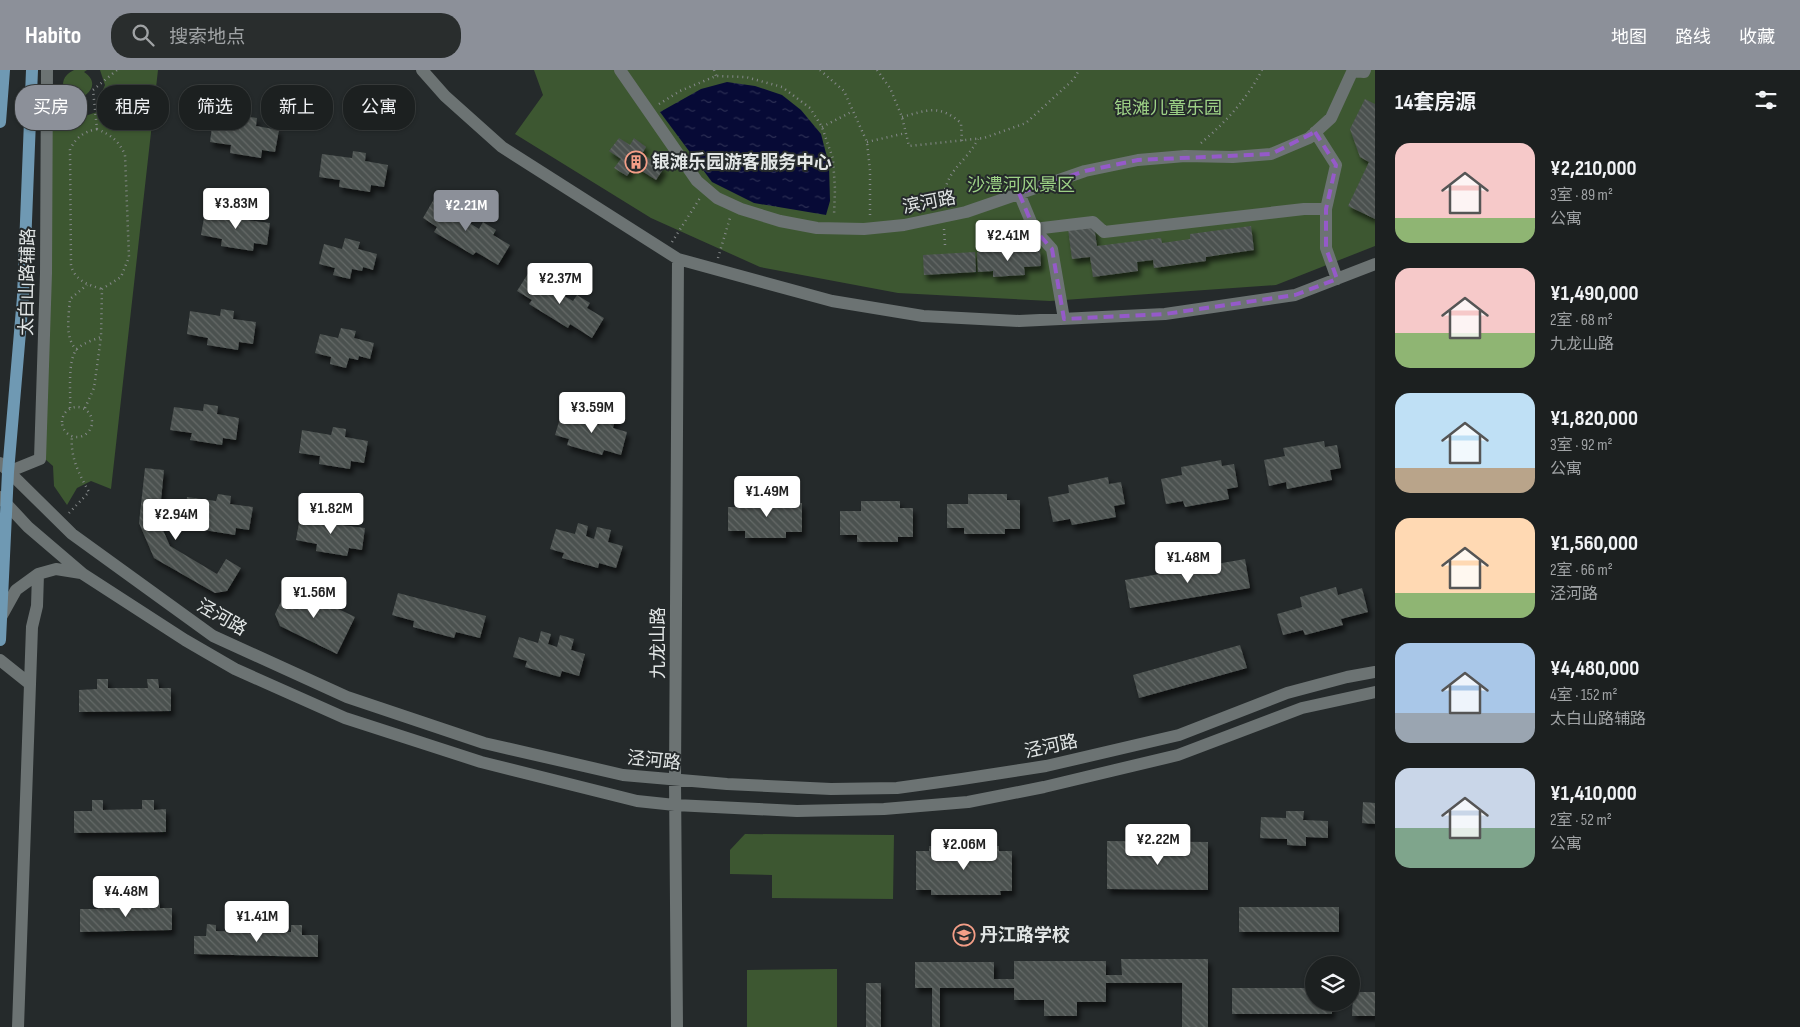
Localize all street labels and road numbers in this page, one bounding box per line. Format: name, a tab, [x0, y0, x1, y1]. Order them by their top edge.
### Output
street label: 滨河路	[901, 187, 958, 218]
street label: 太白山路辅路	[16, 228, 39, 336]
street label: 泾河路	[193, 595, 250, 640]
street label: 九龙山路	[648, 607, 669, 679]
street label: 泾河路	[1023, 731, 1080, 762]
street label: 泾河路	[626, 747, 682, 774]

